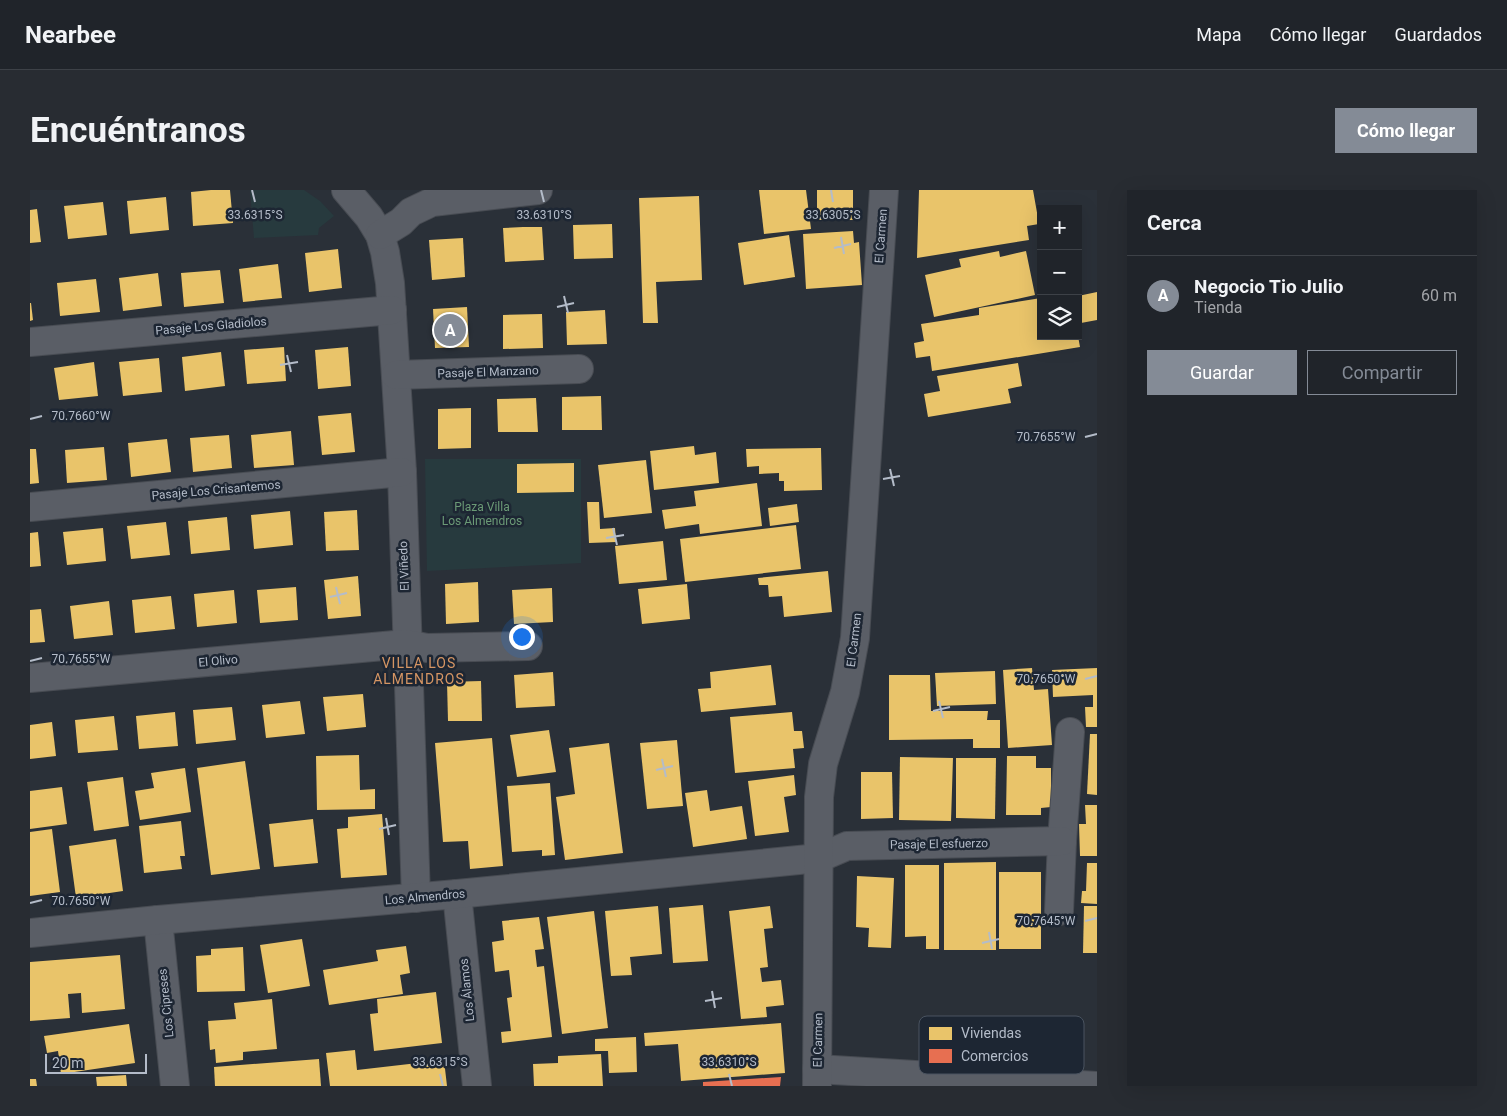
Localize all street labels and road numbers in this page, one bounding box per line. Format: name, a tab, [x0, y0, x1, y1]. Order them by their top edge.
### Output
street label: El Carmen	[872, 208, 890, 264]
street label: Pasaje Los Gladiolos	[155, 314, 267, 338]
street label: Pasaje El Manzano	[437, 363, 539, 381]
street label: Pasaje Los Crisantemos	[151, 477, 281, 503]
street label: El Viñedo	[396, 541, 412, 591]
street label: El Carmen	[844, 612, 864, 668]
street label: El Olivo	[198, 652, 238, 670]
street label: Pasaje El esfuerzo	[890, 836, 988, 852]
street label: Los Almendros	[384, 887, 466, 907]
street label: Los Álamos	[456, 958, 477, 1022]
street label: Los Cipreses	[155, 968, 177, 1038]
street label: El Carmen	[811, 1013, 825, 1067]

